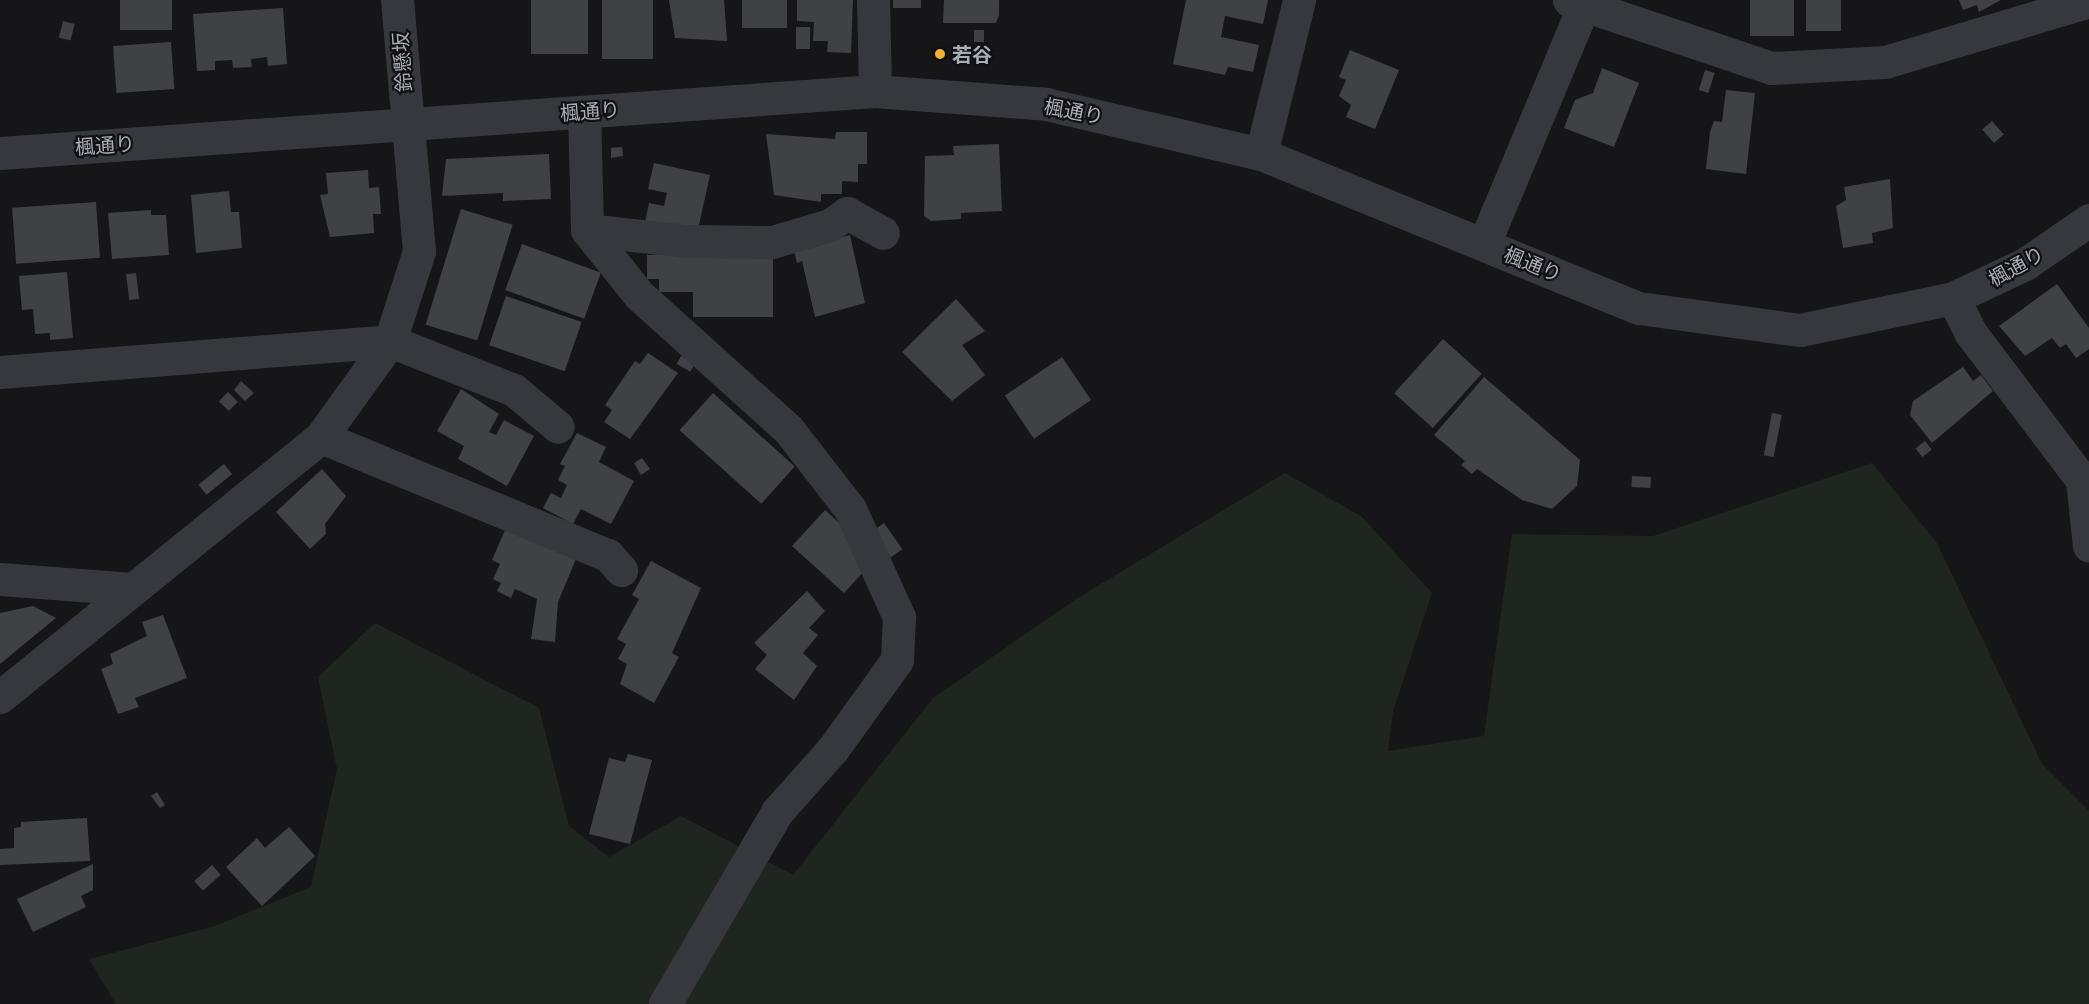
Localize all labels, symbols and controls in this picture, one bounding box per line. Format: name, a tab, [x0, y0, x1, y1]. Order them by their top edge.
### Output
street label: 鈴懸坂	[388, 31, 416, 93]
place label: 若谷	[952, 42, 992, 66]
marker: 若谷	[933, 47, 947, 61]
street label: 楓通り	[1042, 93, 1106, 129]
street label: 楓通り	[559, 97, 621, 125]
street label: 楓通り	[74, 131, 136, 159]
street label: 楓通り	[1984, 241, 2048, 291]
street label: 楓通り	[1501, 242, 1565, 286]

